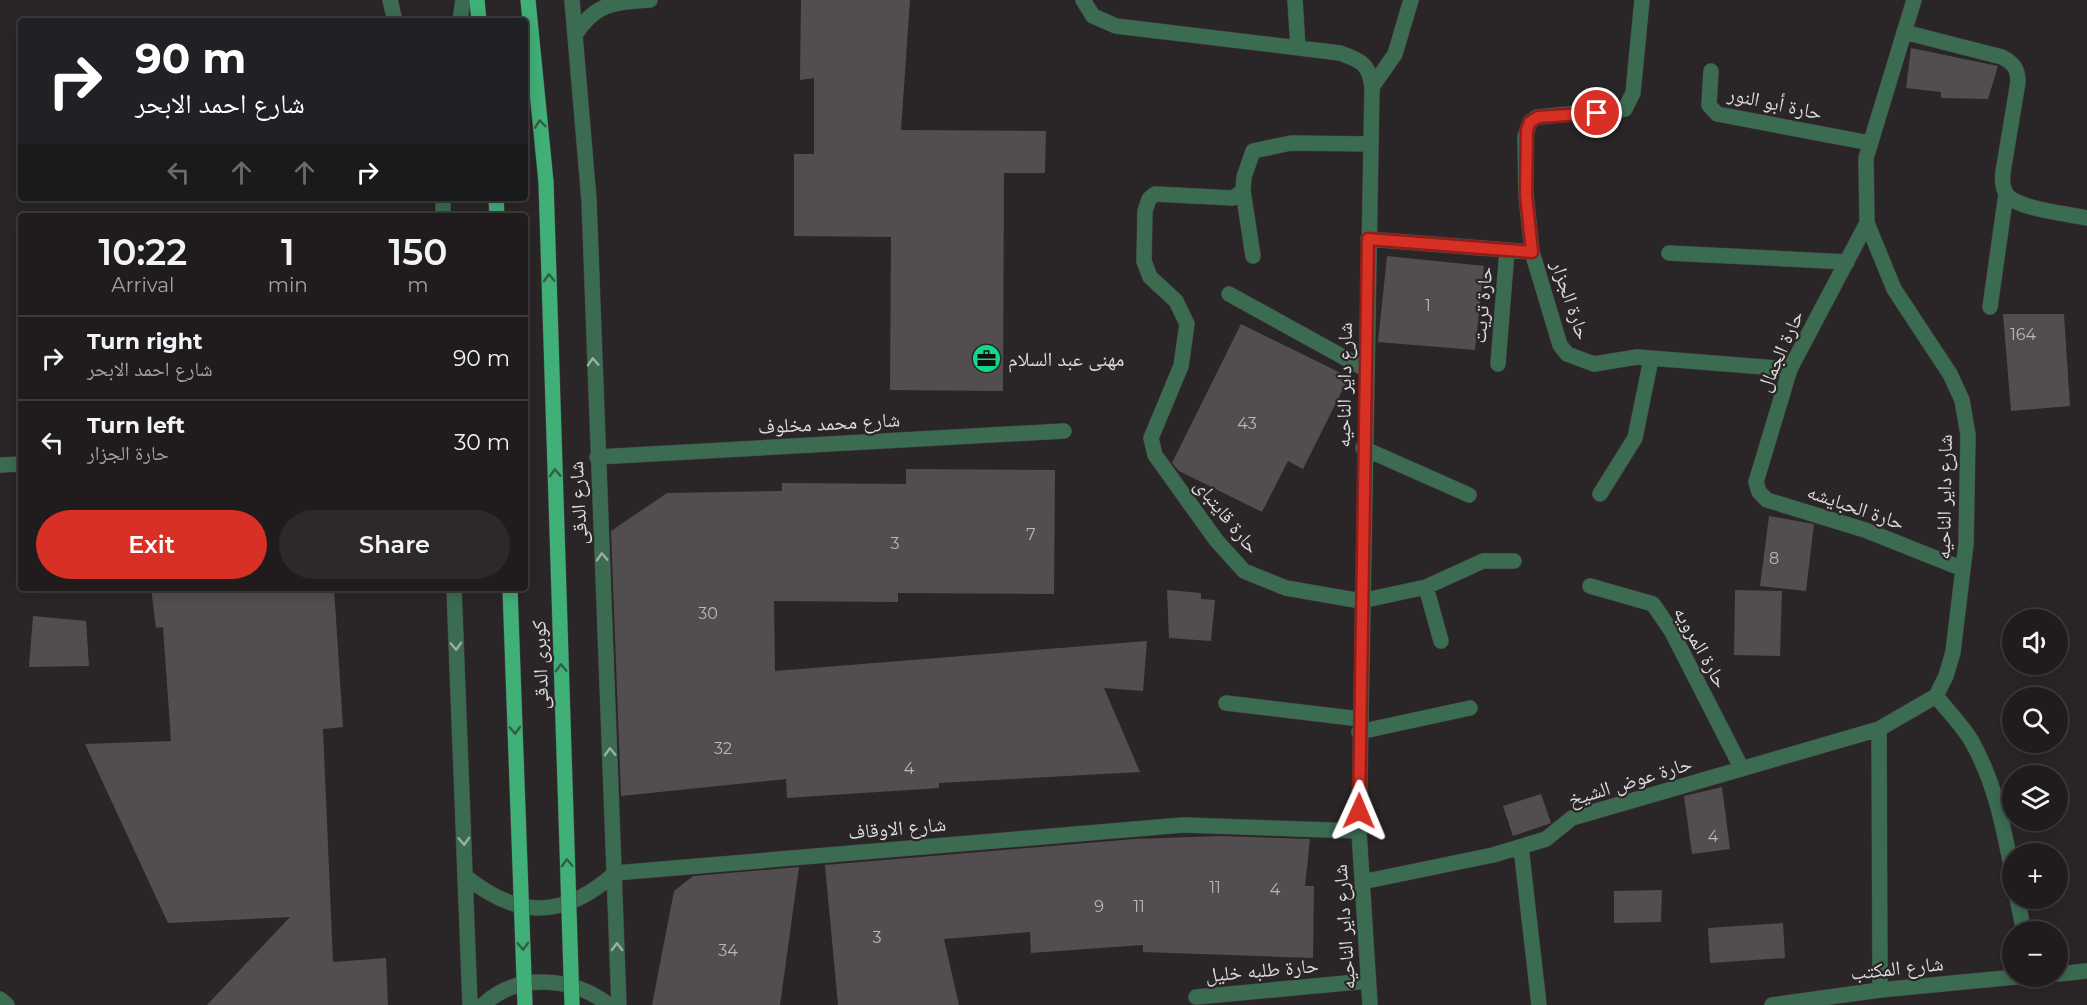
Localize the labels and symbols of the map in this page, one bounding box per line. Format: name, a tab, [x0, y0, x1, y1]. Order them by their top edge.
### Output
street label: حارة أبو النور	[1725, 81, 1825, 125]
pin	[1571, 87, 1622, 138]
one-way arrow	[534, 119, 547, 128]
street label: حارة الجزار	[1546, 256, 1596, 343]
street label: حارة تريت	[1467, 265, 1497, 344]
one-way arrow	[542, 273, 555, 282]
house number: 1	[1425, 296, 1431, 315]
street label: حارة الجمال	[1751, 306, 1809, 395]
street label: شارع داير الناحيه	[1331, 322, 1358, 448]
house number: 164	[2010, 325, 2036, 344]
office icon: مهنى عبد السلام	[971, 343, 1003, 375]
place label: مهنى عبد السلام	[1008, 347, 1124, 373]
one-way arrow	[587, 358, 600, 367]
street label: شارع محمد مخلوف	[757, 407, 901, 440]
house number: 43	[1237, 414, 1257, 433]
street label: شارع داير الناحيه	[1931, 434, 1958, 560]
street label: شارع الدقى	[564, 460, 593, 546]
one-way arrow	[548, 468, 561, 477]
street label: حارة قايتباى	[1189, 474, 1265, 559]
street label: حارة الحبايشه	[1804, 479, 1908, 535]
house number: 7	[1026, 525, 1036, 544]
house number: 3	[890, 534, 900, 553]
house number: 8	[1769, 549, 1779, 568]
one-way arrow	[595, 552, 608, 561]
street label: حارة المرويه	[1669, 602, 1733, 692]
house number: 30	[698, 604, 718, 623]
street label: كوبرى الدقى	[526, 620, 554, 710]
one-way arrow	[450, 642, 462, 651]
one-way arrow	[555, 663, 567, 672]
one-way arrow	[509, 726, 522, 735]
house number: 32	[714, 739, 732, 758]
one-way arrow	[604, 747, 617, 756]
street label: حارة عوض الشيخ	[1565, 751, 1695, 812]
house number: 4	[904, 759, 915, 778]
position arrow	[1327, 779, 1391, 843]
street label: شارع الاوقاف	[847, 812, 947, 845]
house number: 4	[1708, 827, 1719, 846]
one-way arrow	[457, 837, 470, 846]
one-way arrow	[561, 858, 573, 867]
street label: شارع داير الناحيه	[1328, 864, 1361, 990]
house number: 11	[1209, 878, 1221, 897]
house number: 4	[1270, 880, 1281, 899]
house number: 9	[1094, 897, 1104, 916]
house number: 11	[1133, 897, 1145, 916]
house number: 3	[872, 928, 882, 947]
house number: 34	[718, 941, 738, 960]
one-way arrow	[517, 942, 530, 951]
one-way arrow	[611, 942, 623, 951]
street label: شارع المكتب	[1849, 951, 1945, 986]
street label: حارة طلبه خليل	[1204, 953, 1320, 987]

